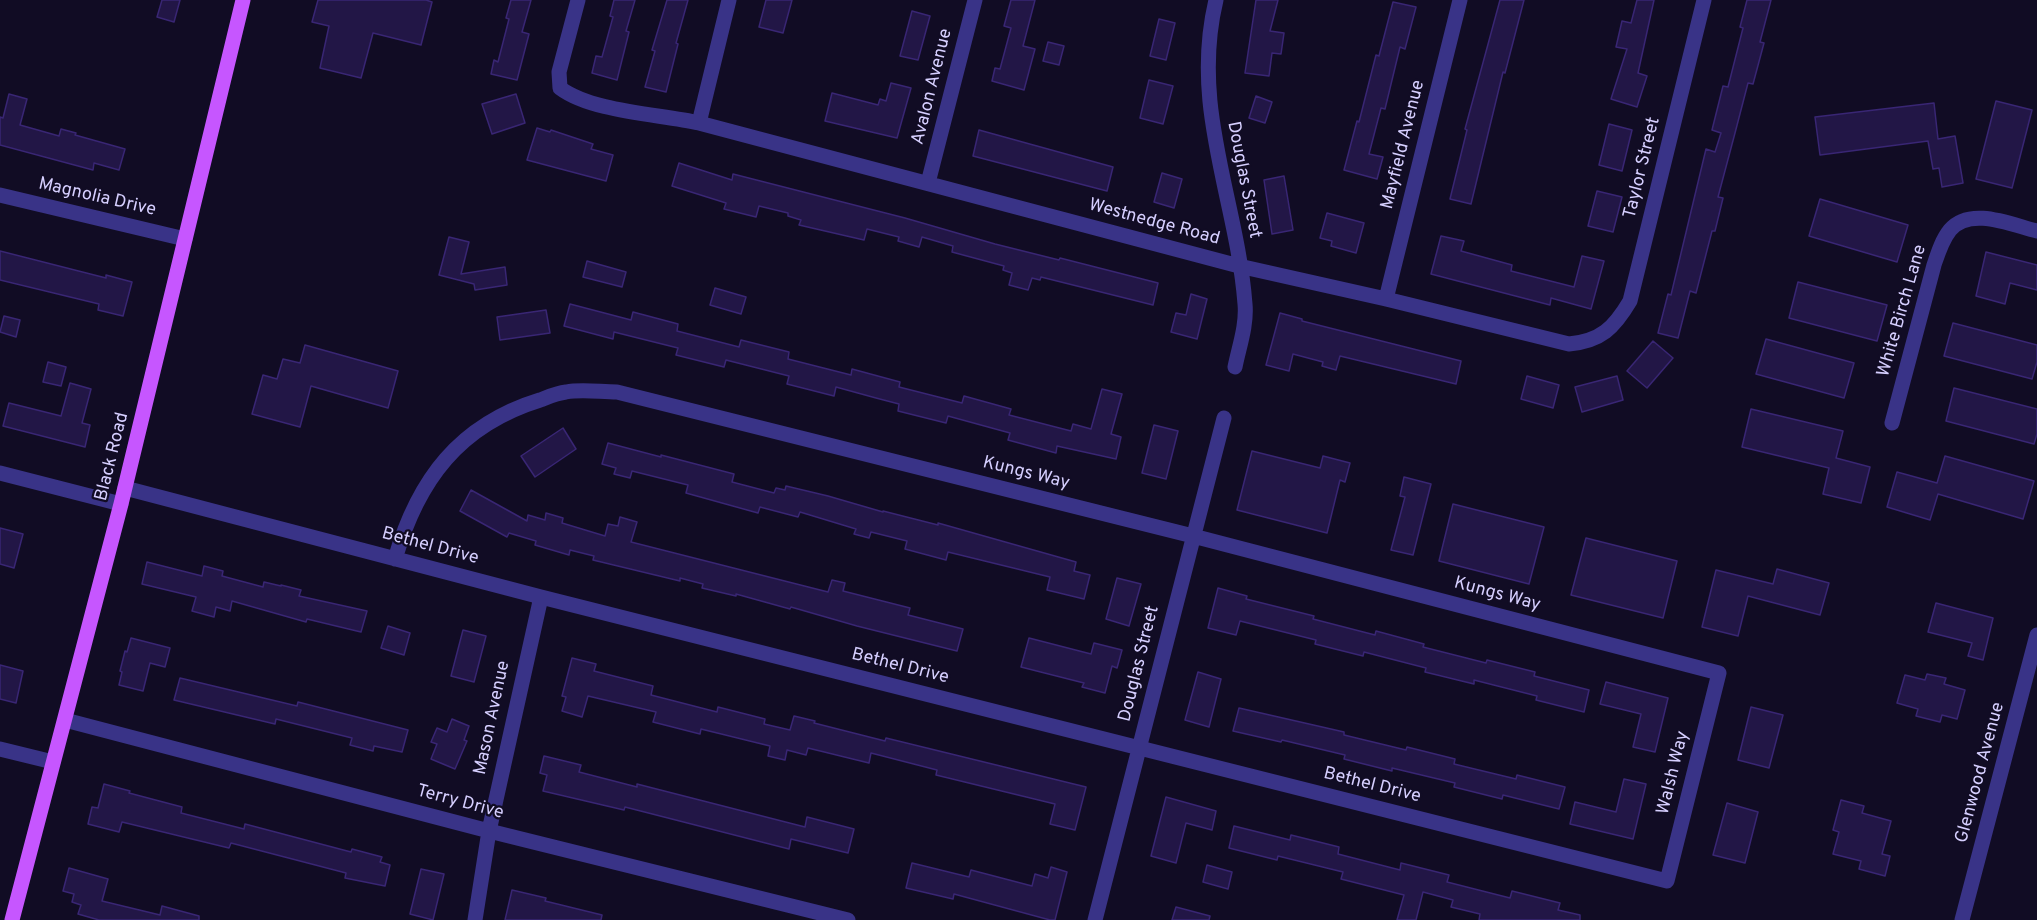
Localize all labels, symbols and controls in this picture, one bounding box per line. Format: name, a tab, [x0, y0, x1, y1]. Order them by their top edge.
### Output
street label: Avalon Avenue	[908, 27, 958, 147]
street label: Mayfield Avenue	[1378, 78, 1430, 212]
street label: Taylor Street	[1620, 115, 1666, 221]
street label: Douglas Street	[1221, 120, 1265, 240]
street label: Magnolia Drive	[36, 174, 158, 222]
street label: Westnedge Road	[1086, 195, 1222, 251]
street label: White Birch Lane	[1874, 242, 1932, 380]
street label: Black Road	[92, 410, 134, 504]
street label: Kungs Way	[980, 453, 1072, 495]
street label: Bethel Drive	[379, 524, 481, 570]
street label: Kungs Way	[1451, 573, 1543, 617]
street label: Douglas Street	[1115, 604, 1165, 724]
street label: Bethel Drive	[849, 644, 951, 690]
street label: Mason Avenue	[470, 659, 516, 777]
street label: Glenwood Avenue	[1952, 700, 2010, 846]
street label: Walsh Way	[1653, 729, 1695, 817]
street label: Bethel Drive	[1321, 763, 1423, 809]
street label: Terry Drive	[414, 781, 506, 825]

